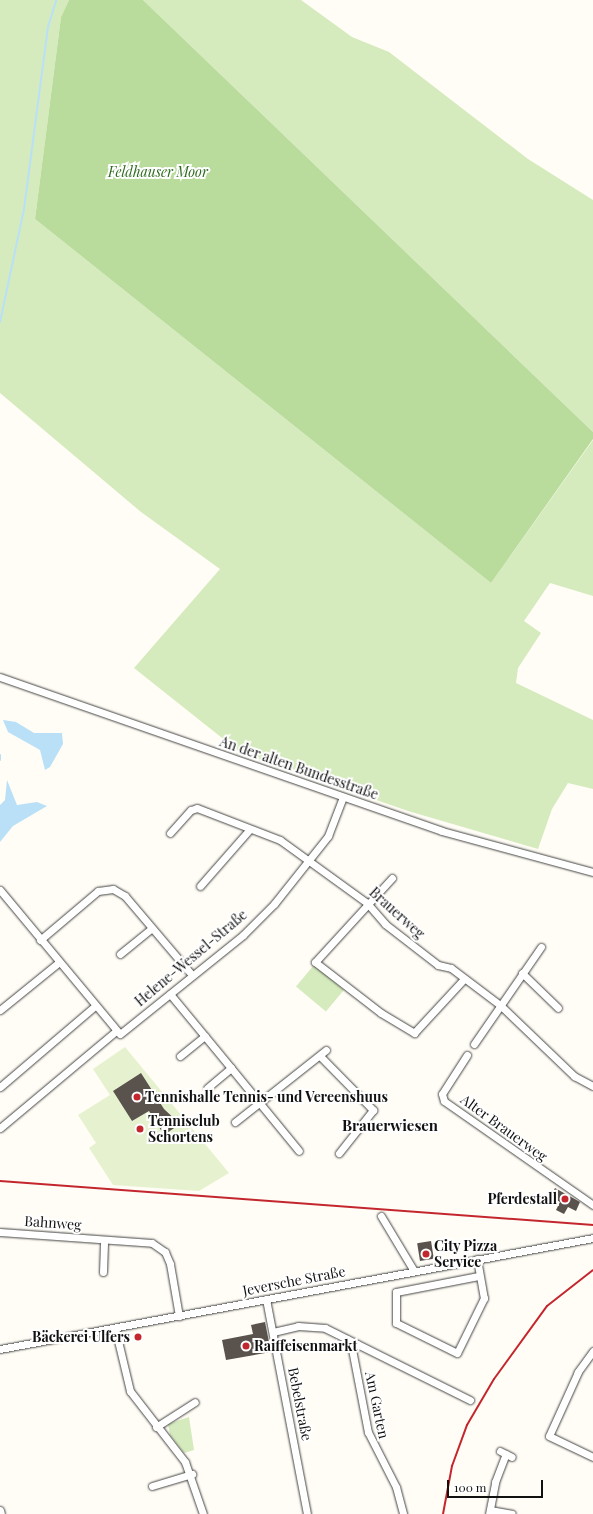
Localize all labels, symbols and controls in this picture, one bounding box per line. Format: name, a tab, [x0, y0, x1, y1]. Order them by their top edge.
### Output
park label: Feldhauser Moor	[108, 164, 208, 180]
street label: An der alten Bundesstraße	[217, 733, 381, 803]
street label: Brauerweg	[366, 884, 428, 942]
street label: Helene-Wessel-Straße	[132, 906, 250, 1010]
place label: Tennishalle Tennis- und Vereenshuus	[145, 1089, 389, 1105]
street label: Alter Brauerweg	[457, 1091, 551, 1165]
marker: Tennishalle Tennis- und Vereenshuus	[132, 1092, 142, 1102]
place label: Tennisclub Schortens	[148, 1113, 220, 1146]
district label: Brauerwiesen	[342, 1117, 438, 1135]
marker: Tennisclub Schortens	[135, 1124, 145, 1134]
place label: Pferdestall	[487, 1191, 557, 1207]
marker: Pferdestall	[560, 1194, 570, 1204]
street label: Bahnweg	[24, 1213, 82, 1233]
place label: City Pizza Service	[434, 1238, 498, 1270]
marker: City Pizza Service	[421, 1249, 431, 1259]
street label: Jeversche Straße	[241, 1263, 347, 1299]
place label: Bäckerei Ulfers	[32, 1329, 130, 1345]
marker: Bäckerei Ulfers	[133, 1332, 143, 1342]
place label: Raiffeisenmarkt	[254, 1338, 357, 1354]
marker: Raiffeisenmarkt	[241, 1341, 251, 1351]
street label: Bebelstraße	[285, 1366, 315, 1442]
street label: Am Garten	[362, 1370, 392, 1440]
scale bar	[449, 1472, 545, 1498]
text: 100 m	[454, 1479, 486, 1495]

